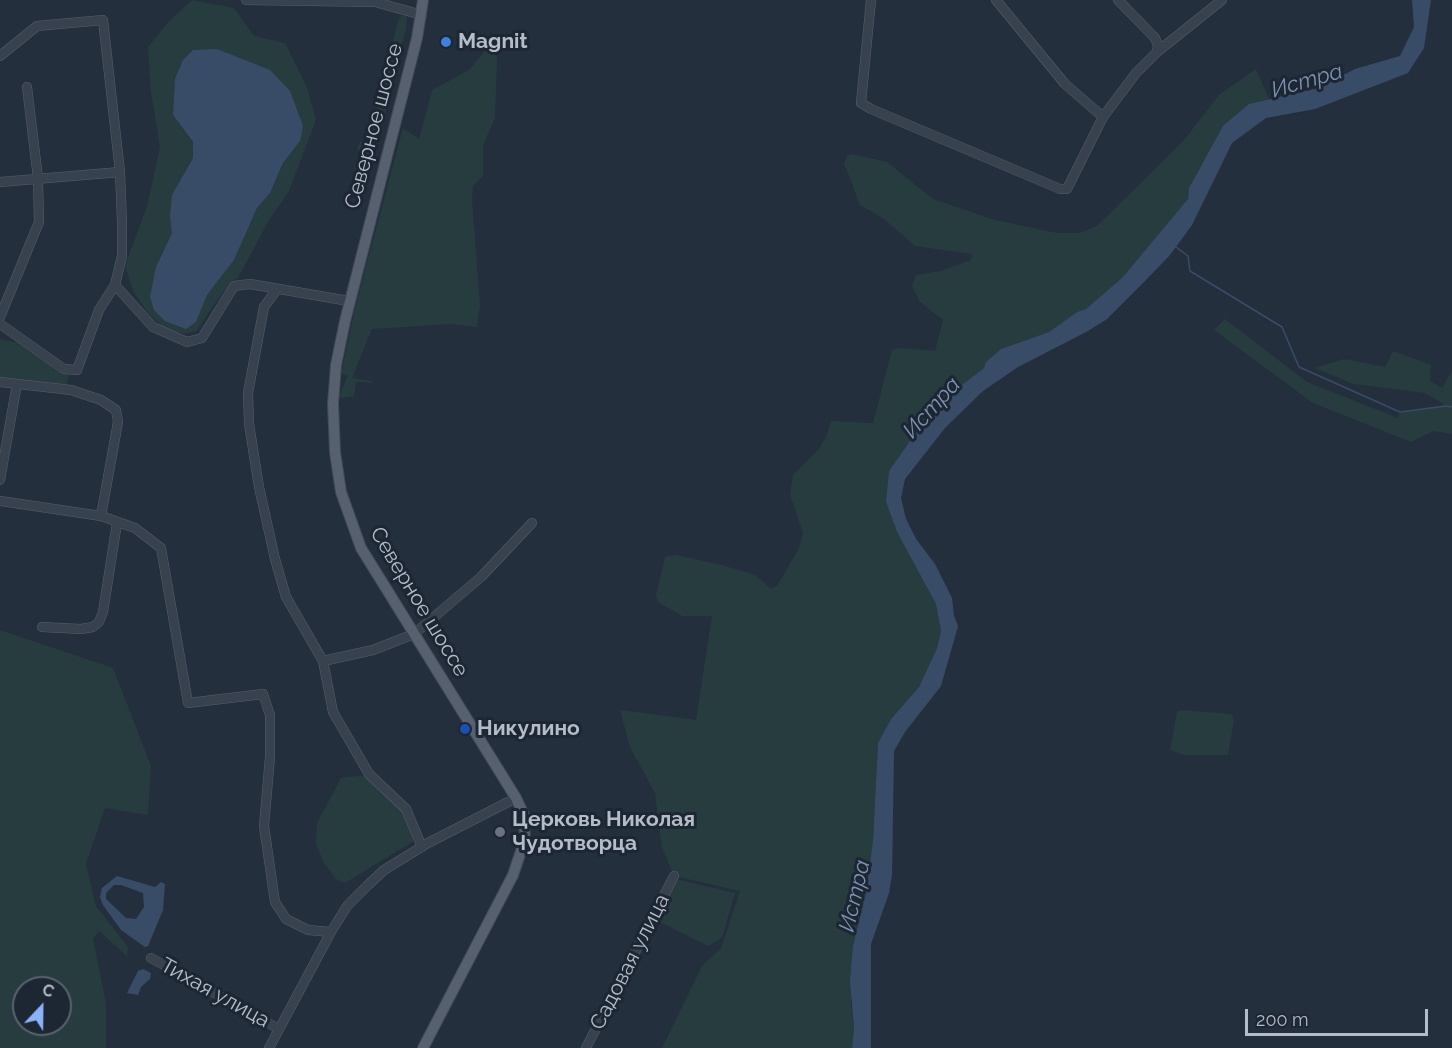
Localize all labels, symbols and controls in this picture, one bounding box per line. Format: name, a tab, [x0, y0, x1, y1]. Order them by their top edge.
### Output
place label: Magnit	[458, 29, 528, 55]
marker: Magnit	[439, 35, 453, 49]
street label: Северное шоссе	[340, 41, 408, 211]
water label: Истра	[1268, 58, 1346, 104]
water label: Истра	[898, 372, 966, 444]
street label: Северное шоссе	[364, 523, 474, 681]
place label: Никулино	[477, 716, 580, 742]
marker: Никулино	[458, 722, 472, 736]
place label: Церковь Николая Чудотворца	[512, 807, 695, 857]
marker: Церковь Николая Чудотворца	[493, 825, 507, 839]
water label: Истра	[834, 857, 876, 935]
street label: Садовая улица	[585, 890, 675, 1034]
street label: Тихая улица	[156, 953, 274, 1033]
north arrow	[12, 976, 72, 1036]
text: С	[40, 980, 57, 1002]
scale bar	[1248, 997, 1431, 1035]
text: 200 m	[1256, 1009, 1309, 1030]

